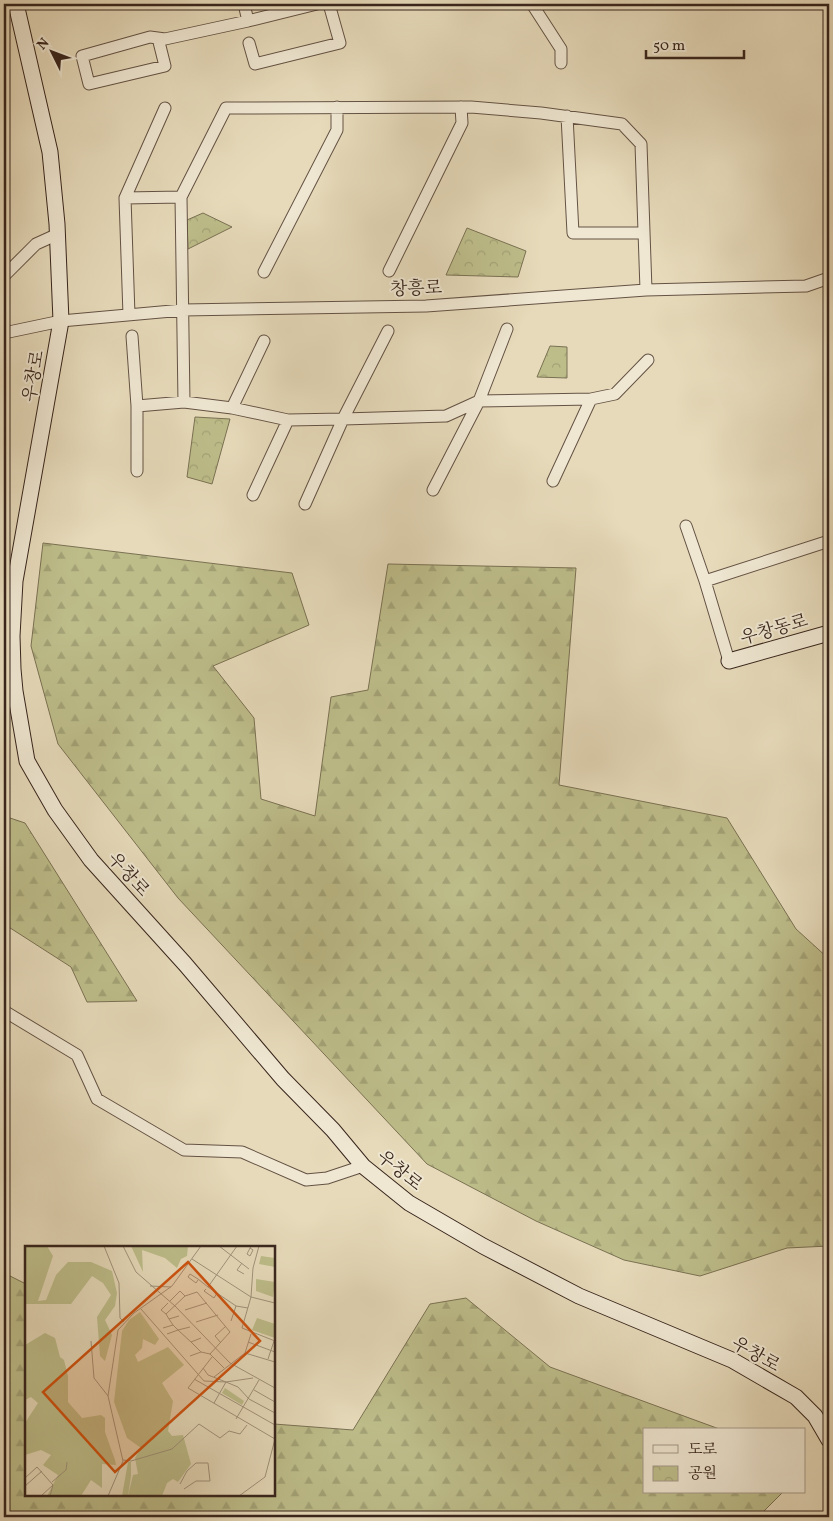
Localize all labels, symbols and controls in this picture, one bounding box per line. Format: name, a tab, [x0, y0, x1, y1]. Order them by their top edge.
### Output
north arrow	[28, 28, 78, 78]
scale bar	[646, 28, 743, 60]
text: N	[33, 34, 54, 54]
text: 50 m	[653, 36, 685, 57]
street label: 창흥로	[390, 276, 443, 303]
street label: 우창로	[18, 348, 51, 404]
street label: 우창동로	[738, 609, 811, 652]
street label: 우창로	[101, 847, 155, 903]
street label: 우창로	[371, 1145, 427, 1197]
inset map	[25, 1246, 275, 1496]
street label: 우창로	[726, 1332, 784, 1379]
legend	[643, 1428, 806, 1494]
text: 도로	[688, 1440, 717, 1461]
text: 공원	[688, 1464, 717, 1485]

